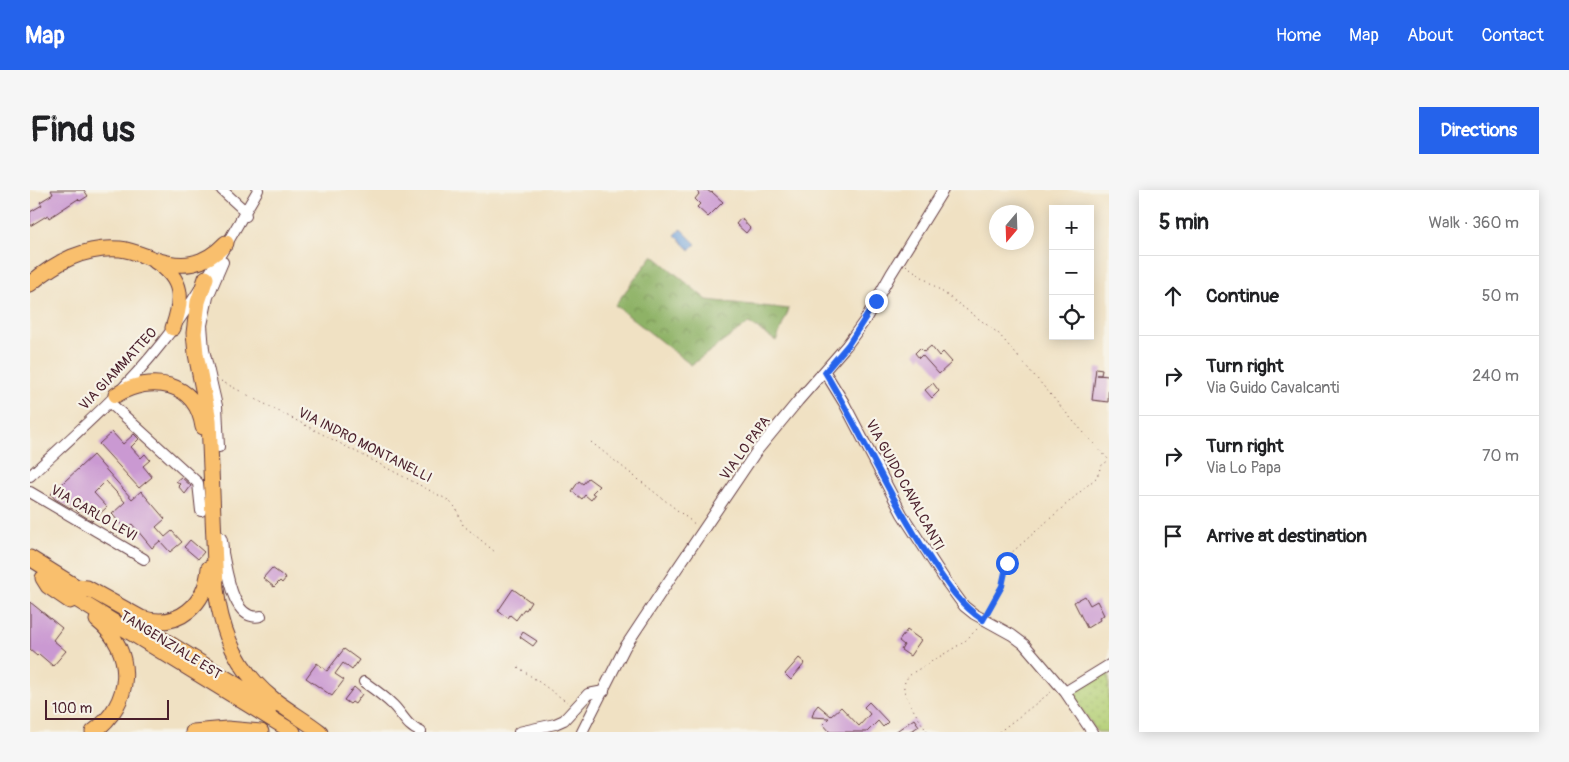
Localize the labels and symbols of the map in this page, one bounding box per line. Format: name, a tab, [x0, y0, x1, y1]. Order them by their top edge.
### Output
north arrow	[989, 205, 1034, 250]
route end	[865, 290, 888, 313]
street label: VIA GIAMMATTEO	[75, 324, 161, 414]
street label: VIA INDRO MONTANELLI	[295, 404, 435, 486]
street label: VIA LO PAPA	[716, 413, 774, 483]
street label: VIA GUIDO CAVALCANTI	[862, 417, 948, 553]
street label: VIA CARLO LEVI	[47, 481, 141, 545]
route start	[996, 552, 1019, 575]
street label: TANGENZIALE EST	[117, 607, 225, 683]
scale bar	[45, 697, 169, 720]

